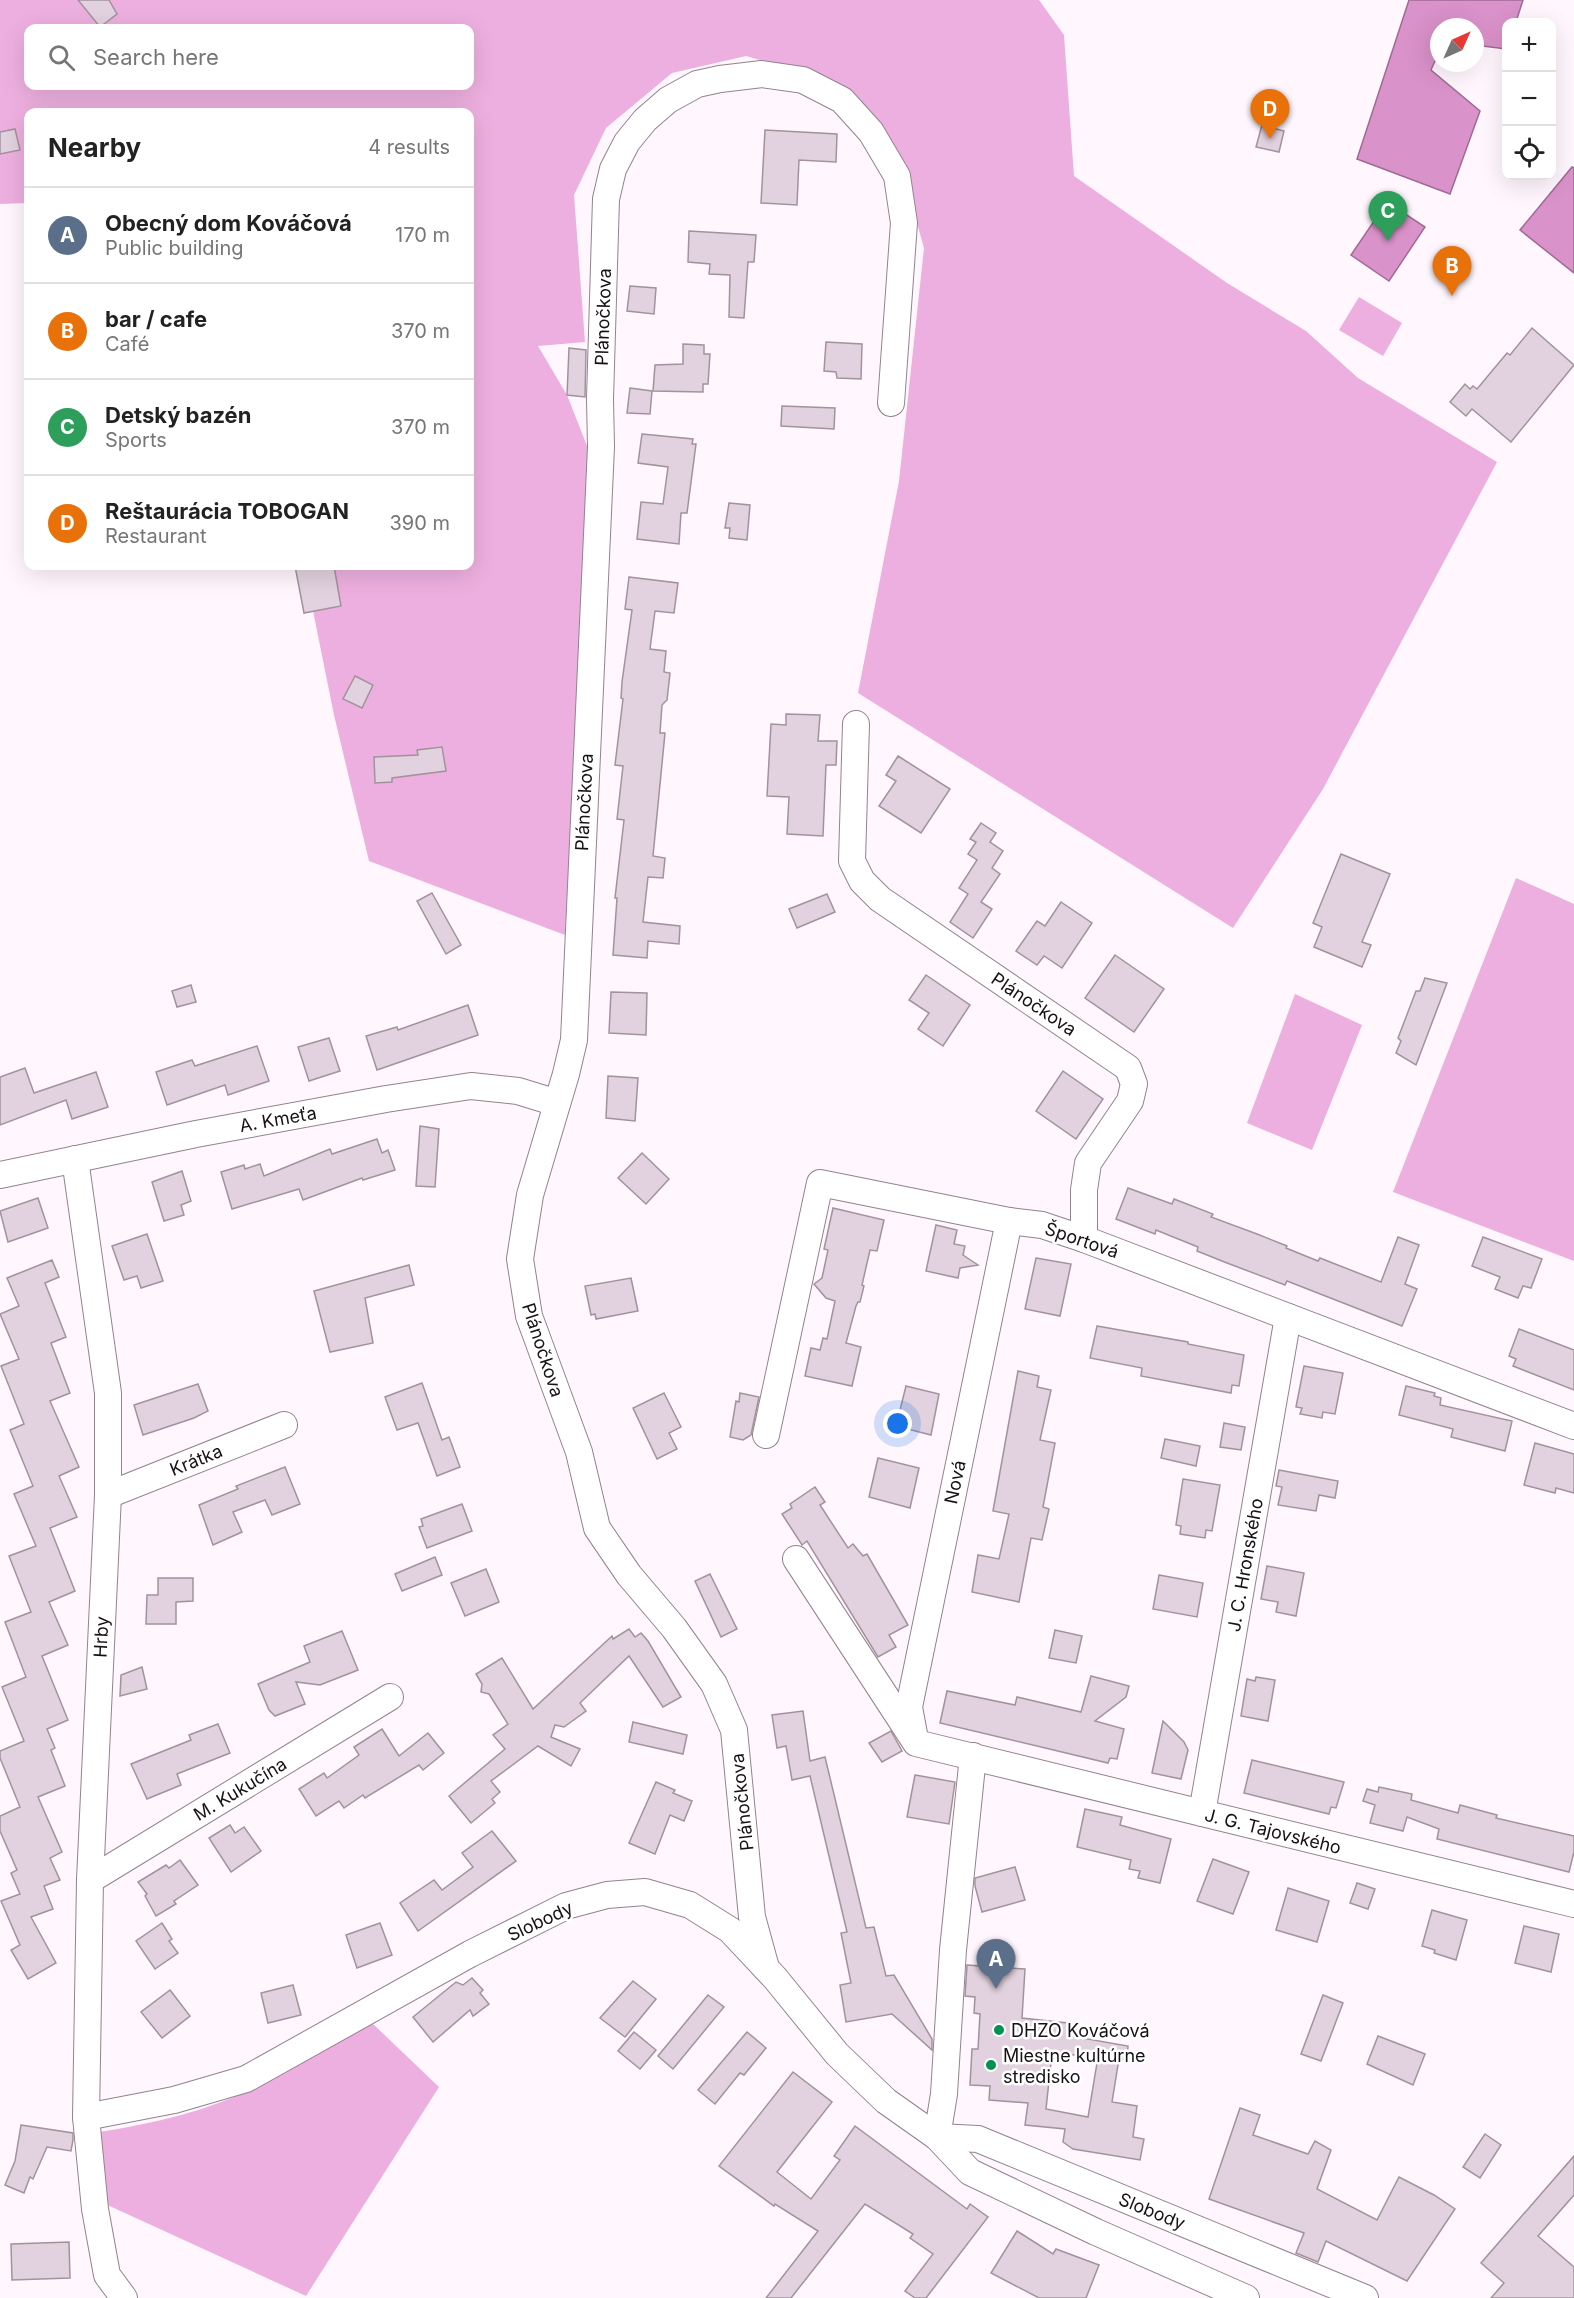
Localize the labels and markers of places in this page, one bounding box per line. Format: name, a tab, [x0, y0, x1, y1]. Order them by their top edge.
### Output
pin: D	[1250, 90, 1290, 139]
pin: C	[1368, 192, 1408, 241]
pin: B	[1432, 246, 1472, 296]
pin: A	[976, 1940, 1016, 1989]
place label: DHZO Kováčová	[1011, 2020, 1150, 2041]
marker: DHZO Kováčová	[992, 2023, 1006, 2037]
place label: Miestne kultúrne stredisko	[1003, 2045, 1146, 2087]
marker: Miestne kultúrne stredisko	[984, 2058, 998, 2072]

